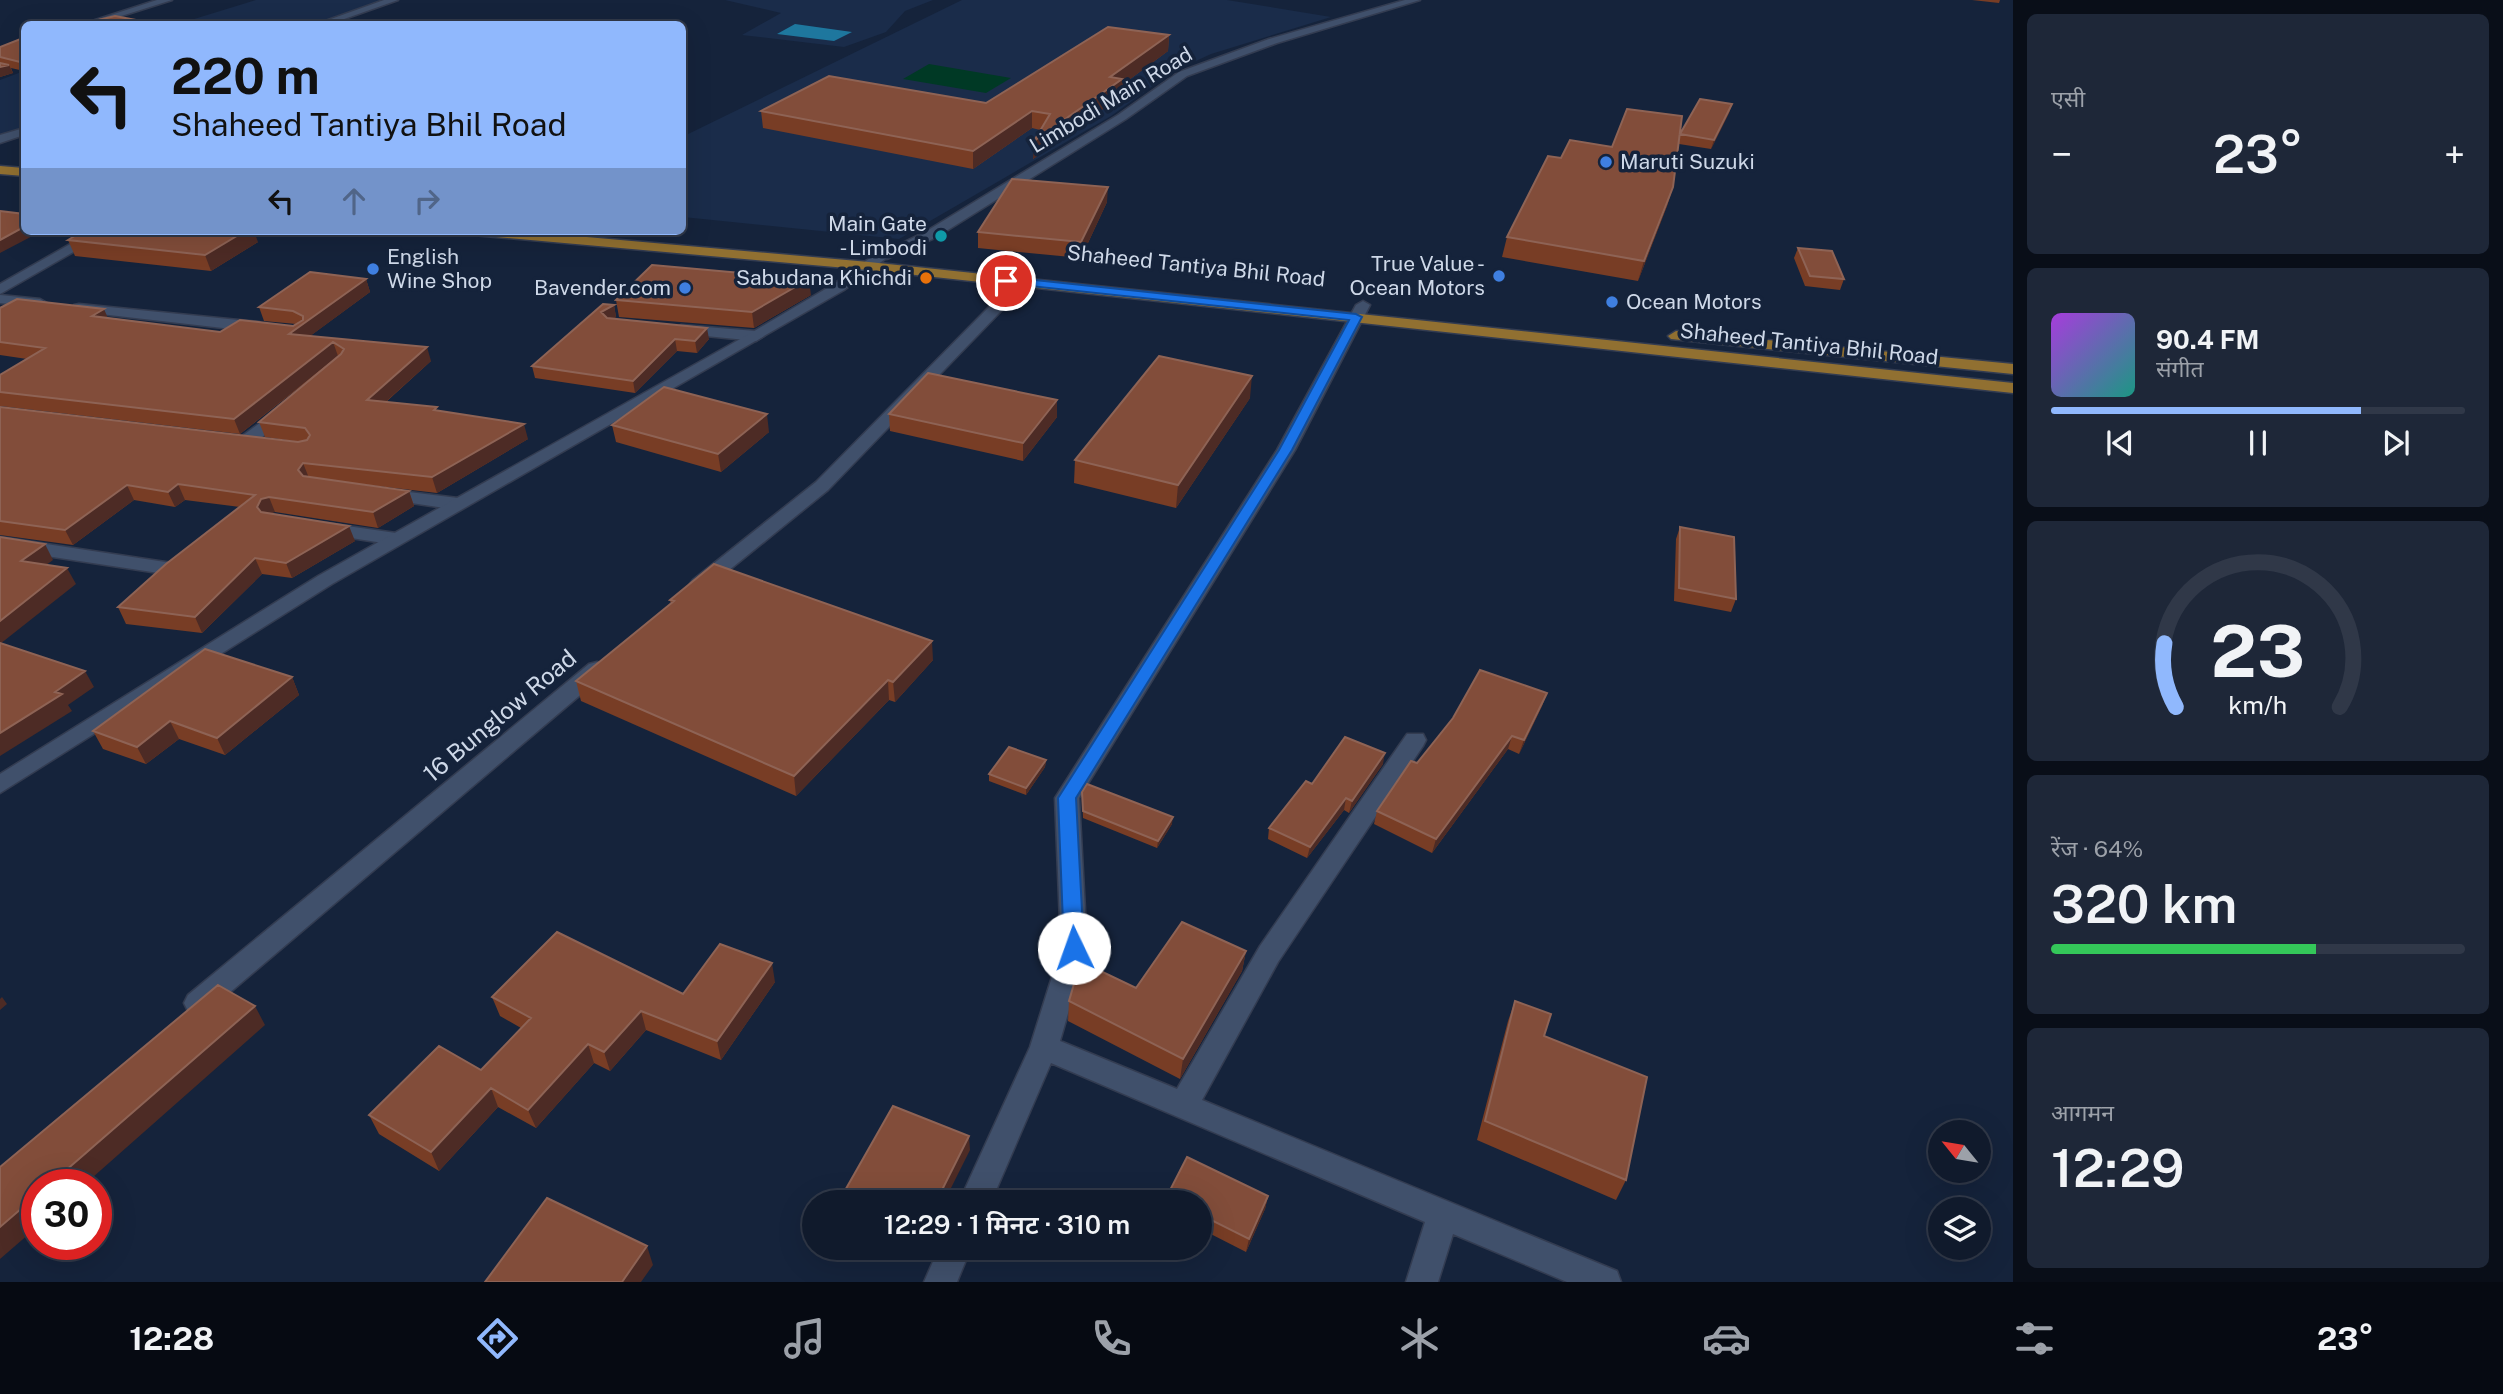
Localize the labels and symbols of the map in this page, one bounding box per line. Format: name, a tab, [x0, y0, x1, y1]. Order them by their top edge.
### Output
street label: Limbodi Main Road	[1025, 41, 1197, 158]
place label: Maruti Suzuki	[1620, 149, 1755, 174]
marker: Maruti Suzuki	[1598, 154, 1614, 170]
place label: Main Gate - Limbodi	[828, 211, 927, 260]
marker: Main Gate - Limbodi	[933, 228, 949, 244]
street label: Shaheed Tantiya Bhil Road	[1066, 240, 1326, 292]
place label: English Wine Shop	[387, 244, 492, 293]
pin	[976, 251, 1036, 311]
place label: True Value - Ocean Motors	[1349, 251, 1485, 300]
marker: English Wine Shop	[365, 261, 381, 277]
place label: Sabudana Khichdi	[736, 265, 912, 290]
marker: True Value - Ocean Motors	[1491, 268, 1507, 284]
marker: Sabudana Khichdi	[918, 270, 934, 286]
place label: Bavender.com	[534, 275, 671, 300]
marker: Bavender.com	[677, 280, 693, 296]
place label: Ocean Motors	[1626, 289, 1762, 314]
marker: Ocean Motors	[1604, 294, 1620, 310]
street label: Shaheed Tantiya Bhil Road	[1679, 318, 1939, 370]
street label: 16 Bunglow Road	[417, 643, 581, 787]
position arrow	[1037, 911, 1111, 985]
north arrow	[1928, 1120, 1992, 1183]
speed limit sign: 30	[21, 1169, 112, 1260]

